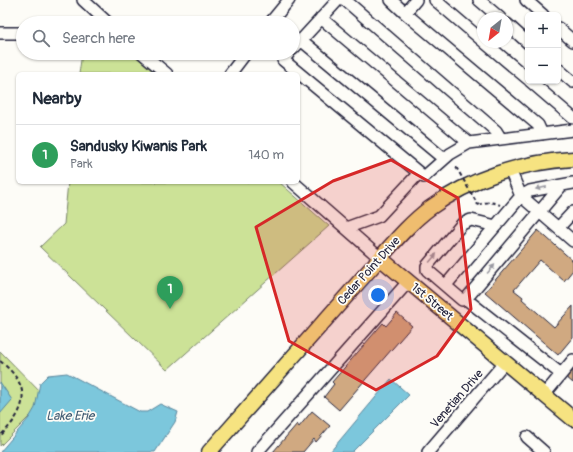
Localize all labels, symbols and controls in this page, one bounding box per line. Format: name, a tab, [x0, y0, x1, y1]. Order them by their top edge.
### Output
north arrow	[477, 12, 513, 48]
map controls	[525, 12, 561, 84]
button: +	[525, 12, 561, 48]
search box	[16, 16, 300, 60]
icon: search	[30, 27, 52, 49]
text: Search here	[62, 29, 135, 48]
button: −	[525, 48, 561, 84]
text: Nearby	[32, 88, 81, 109]
text: Sandusky Kiwanis Park	[70, 137, 207, 156]
text: 1	[42, 147, 48, 163]
text: 140 m	[248, 147, 284, 163]
text: Park	[70, 156, 93, 172]
one-way arrow	[535, 186, 547, 192]
street label: Cedar Point Drive	[334, 234, 404, 308]
one-way arrow	[429, 252, 438, 263]
one-way arrow	[486, 264, 496, 274]
pin: 1	[157, 276, 183, 309]
street label: 1st Street	[408, 280, 456, 324]
your location	[368, 285, 388, 305]
street label: Venetian Drive	[427, 367, 487, 431]
water label: Lake Erie	[46, 408, 96, 424]

